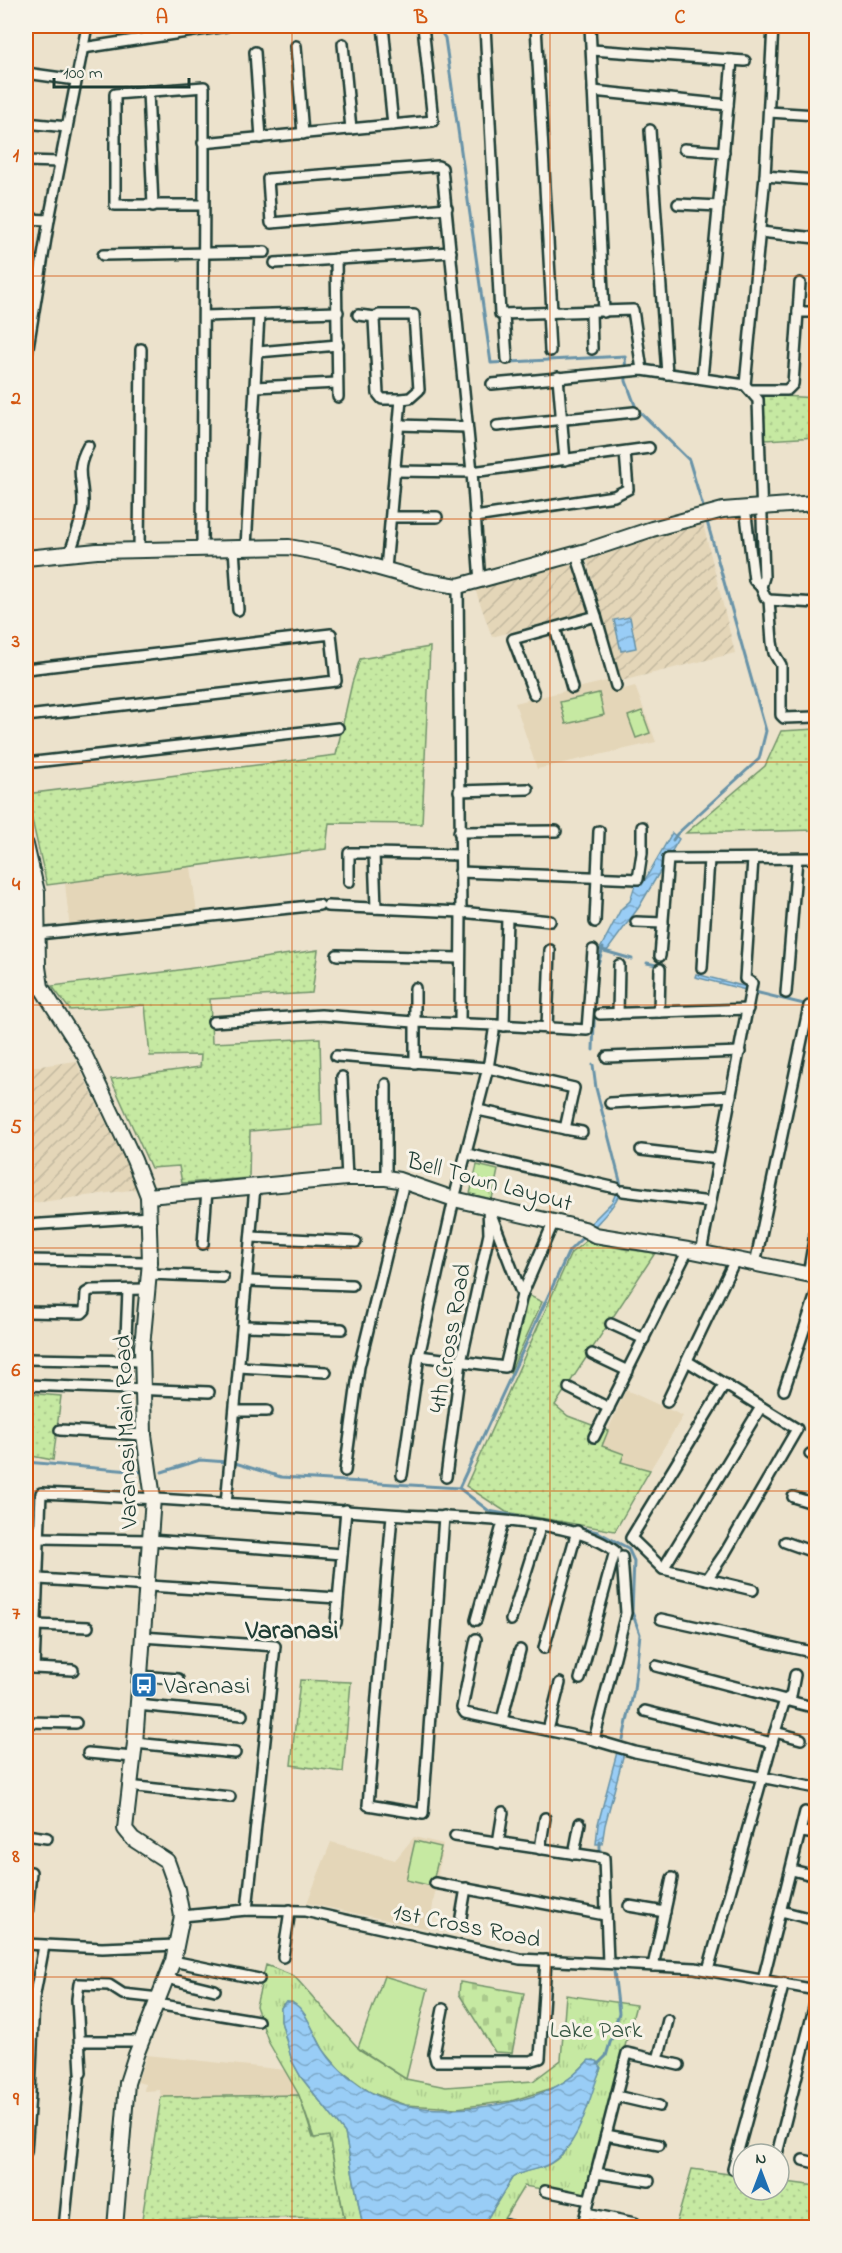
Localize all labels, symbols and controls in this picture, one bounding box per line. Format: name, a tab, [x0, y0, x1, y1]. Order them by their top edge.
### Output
text: A	[156, 4, 168, 33]
text: B	[413, 4, 428, 33]
text: C	[675, 4, 686, 33]
scale bar	[54, 51, 189, 89]
text: 100 m	[63, 61, 103, 87]
text: 1	[13, 142, 20, 171]
text: 2	[10, 385, 21, 414]
text: 3	[11, 628, 20, 657]
text: 4	[12, 871, 21, 900]
text: 5	[10, 1114, 22, 1143]
street label: Bell Town Layout	[402, 1144, 576, 1223]
street label: 4th Cross Road	[421, 1261, 482, 1416]
street label: Varanasi Main Road	[107, 1334, 148, 1530]
text: 6	[12, 1357, 21, 1386]
text: 7	[12, 1600, 21, 1629]
district label: Varanasi	[244, 1613, 339, 1651]
bus stop icon: Varanasi	[129, 1670, 159, 1700]
place label: Varanasi	[163, 1670, 250, 1705]
text: 8	[11, 1843, 20, 1872]
street label: 1st Cross Road	[390, 1896, 544, 1959]
park label: Lake Park	[550, 2014, 643, 2049]
text: 9	[12, 2086, 20, 2115]
north arrow	[731, 2142, 791, 2202]
text: N	[756, 2147, 767, 2171]

